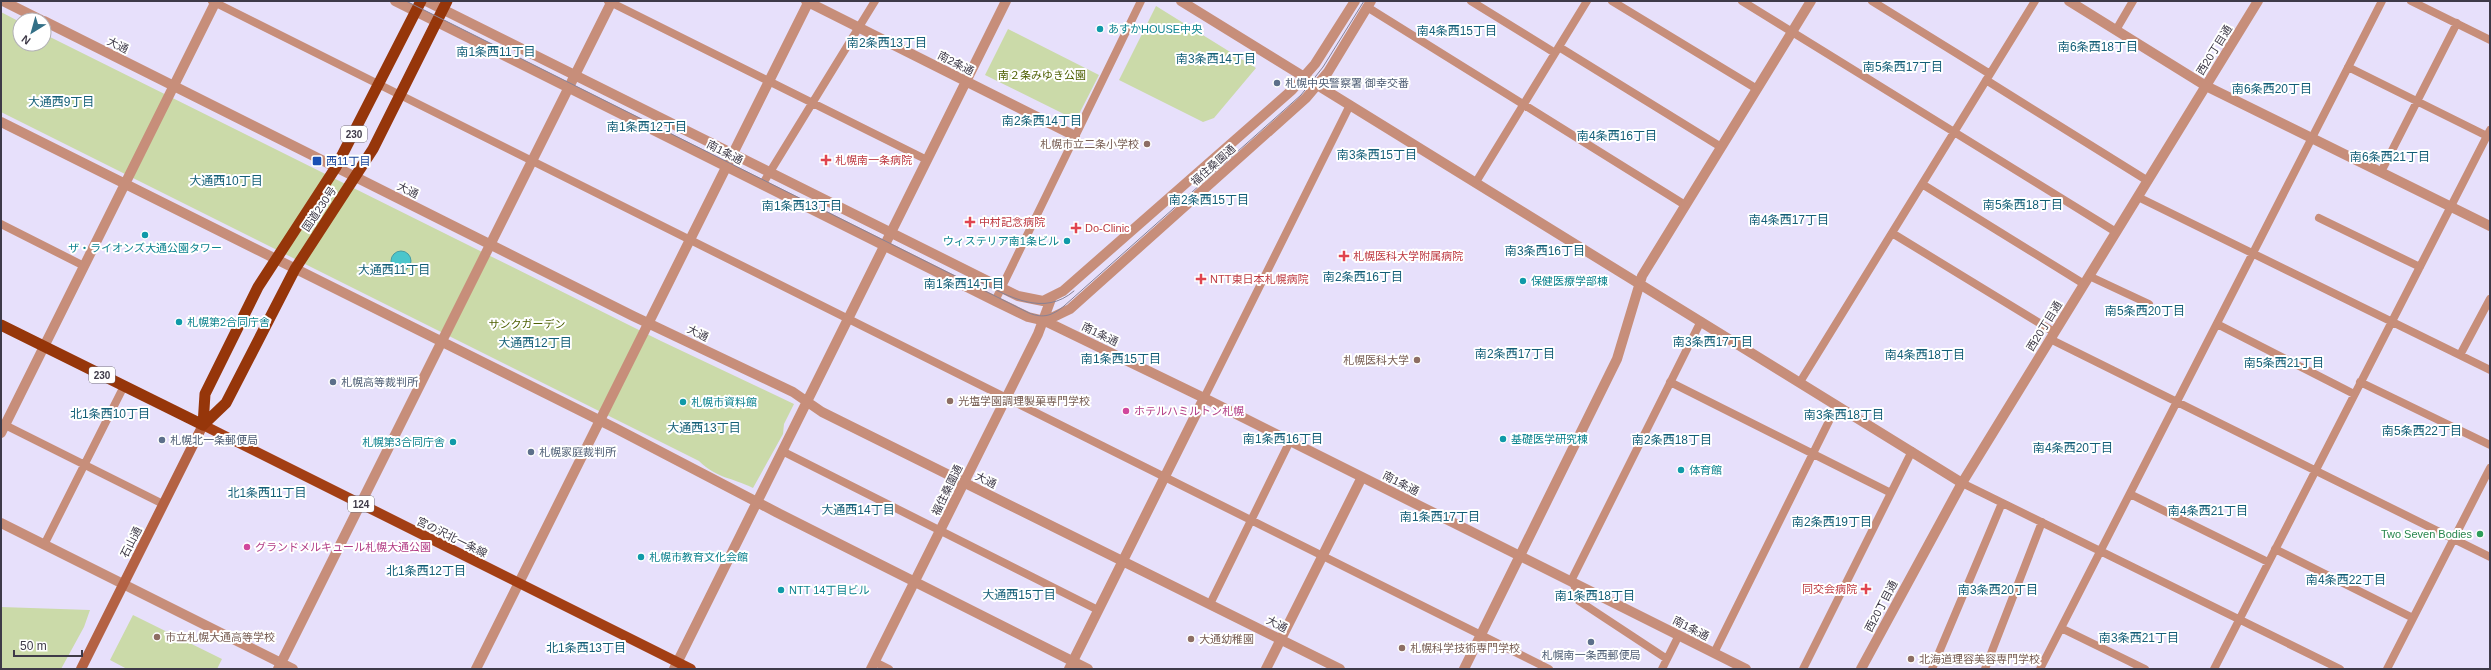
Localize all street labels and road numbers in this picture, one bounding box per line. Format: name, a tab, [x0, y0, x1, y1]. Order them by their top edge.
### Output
street label: 西20丁目通	[2194, 23, 2234, 77]
street label: 大通	[105, 35, 131, 55]
street label: 南2条通	[936, 49, 976, 77]
road number: 230	[341, 126, 367, 142]
street label: 南1条通	[705, 138, 745, 166]
street label: 福住桑園通	[1189, 142, 1237, 188]
street label: 大通	[395, 180, 421, 200]
street label: 国道230号	[300, 184, 338, 234]
street label: 西20丁目通	[2024, 299, 2064, 353]
street label: 南1条通	[1080, 320, 1120, 348]
street label: 大通	[685, 323, 711, 343]
road number: 230	[89, 367, 115, 383]
street label: 福住桑園通	[930, 463, 964, 517]
street label: 南1条通	[1381, 469, 1421, 497]
street label: 大通	[973, 470, 999, 490]
road number: 124	[348, 496, 374, 512]
street label: 宮の沢北一条線	[415, 515, 489, 559]
street label: 石山通	[118, 525, 144, 559]
street label: 西20丁目通	[1862, 578, 1900, 634]
street label: 大通	[1264, 614, 1290, 634]
street label: 南1条通	[1671, 614, 1711, 642]

